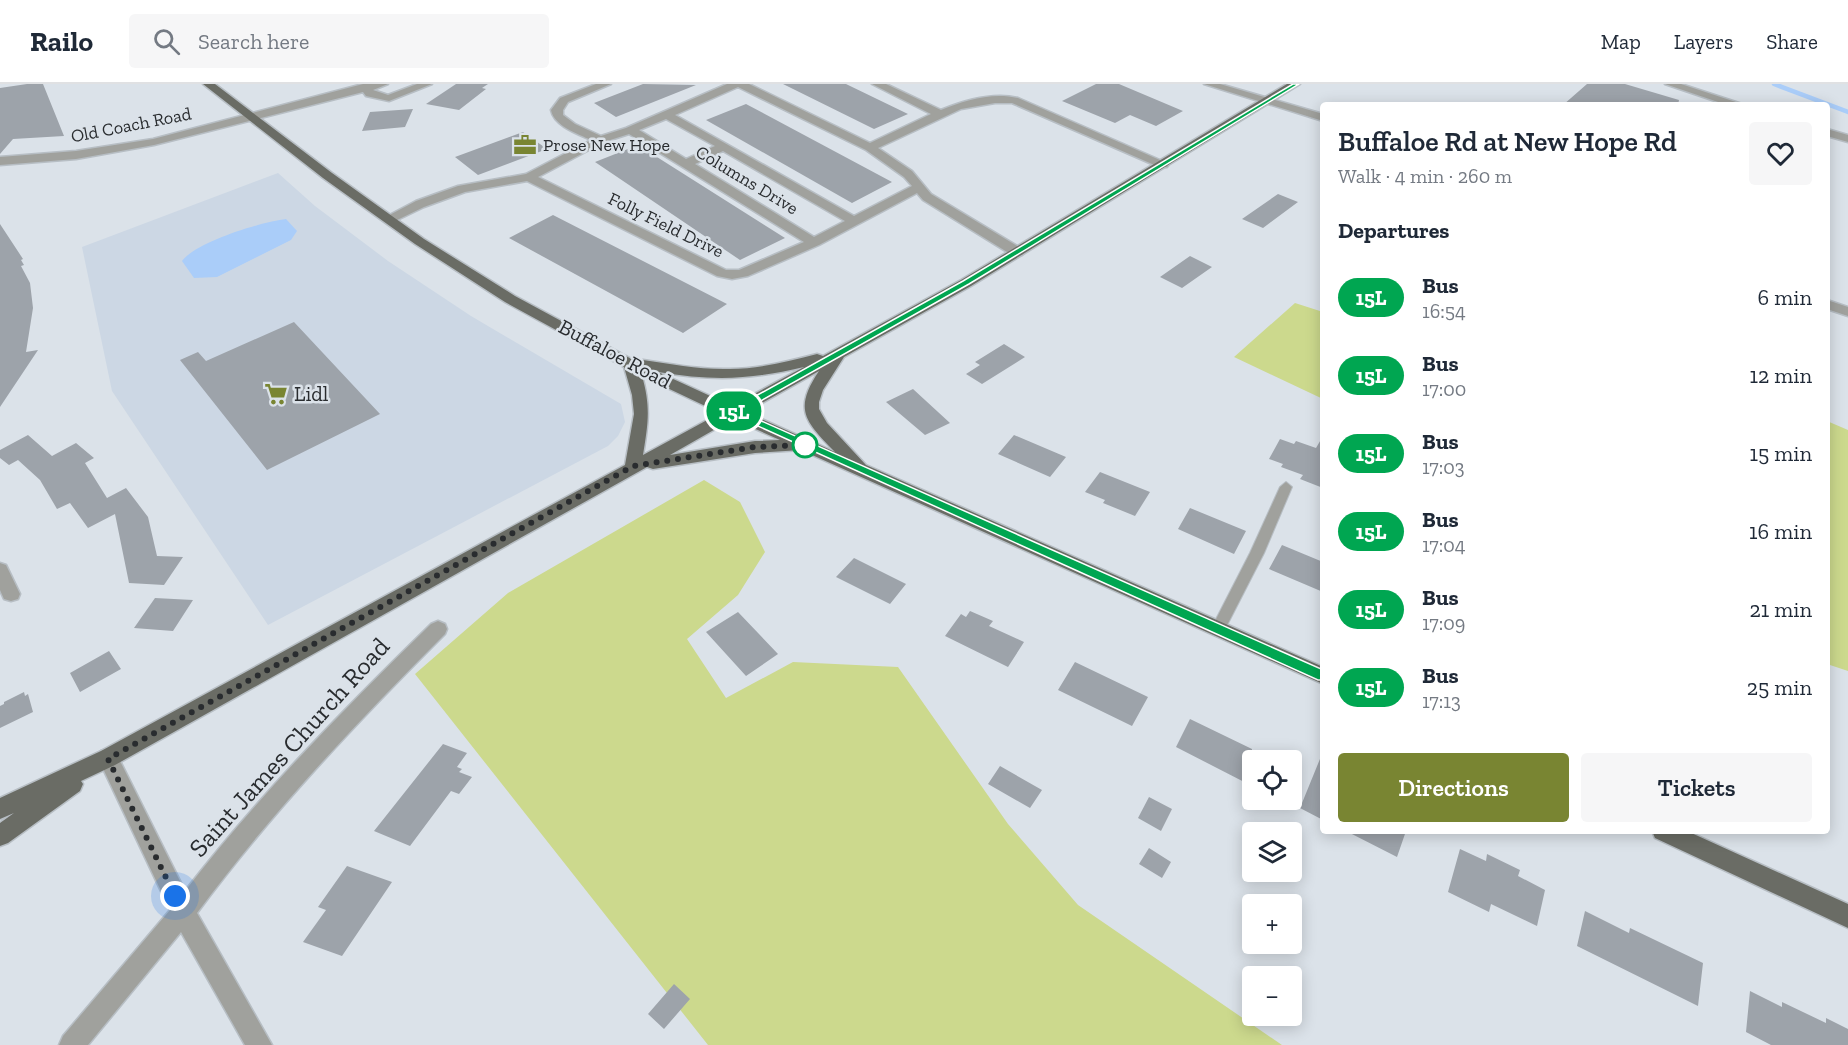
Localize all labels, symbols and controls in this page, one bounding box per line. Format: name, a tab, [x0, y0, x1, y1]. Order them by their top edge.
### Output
search box	[129, 14, 549, 68]
text: Railo	[30, 25, 93, 58]
icon: search	[150, 25, 183, 58]
text: Search here	[198, 28, 309, 55]
text: Map	[1601, 29, 1641, 54]
text: Layers	[1674, 29, 1733, 54]
text: Share	[1766, 29, 1818, 54]
street label: Old Coach Road	[69, 103, 193, 147]
button: heart	[1749, 122, 1812, 185]
text: Buffaloe Rd at New Hope Rd	[1338, 125, 1677, 158]
office icon: Prose New Hope	[512, 132, 538, 158]
place label: Prose New Hope	[543, 134, 670, 156]
street label: Columns Drive	[692, 141, 802, 219]
text: Walk · 4 min · 260 m	[1338, 164, 1512, 188]
street label: Folly Field Drive	[605, 188, 727, 262]
text: Departures	[1338, 217, 1449, 244]
text: Bus	[1422, 272, 1459, 299]
text: 6 min	[1758, 284, 1812, 311]
text: 15L	[1355, 285, 1387, 310]
text: 16:54	[1422, 299, 1466, 323]
street label: Buffaloe Road	[555, 313, 676, 394]
text: Bus	[1422, 350, 1459, 377]
text: 12 min	[1749, 362, 1812, 389]
text: 15L	[1355, 363, 1387, 388]
text: 17:00	[1422, 377, 1466, 401]
supermarket icon: Lidl	[263, 381, 289, 407]
place label: Lidl	[294, 381, 329, 406]
line badge: 15L	[700, 392, 768, 430]
text: 15L	[718, 399, 750, 424]
text: Bus	[1422, 428, 1459, 455]
unlabelled marker	[792, 432, 818, 458]
text: 15 min	[1750, 440, 1812, 467]
text: 15L	[1355, 441, 1387, 466]
text: 17:03	[1422, 455, 1465, 479]
text: Bus	[1422, 506, 1459, 533]
text: 16 min	[1749, 518, 1812, 545]
text: 15L	[1355, 519, 1387, 544]
text: 17:04	[1422, 533, 1466, 557]
text: Bus	[1422, 584, 1459, 611]
text: 21 min	[1749, 596, 1812, 623]
text: 15L	[1355, 597, 1387, 622]
text: 17:09	[1422, 611, 1465, 635]
street label: Saint James Church Road	[182, 631, 396, 863]
text: Bus	[1422, 662, 1459, 689]
text: 25 min	[1747, 674, 1812, 701]
text: 15L	[1355, 675, 1387, 700]
text: 17:13	[1422, 689, 1461, 713]
map controls	[1242, 750, 1302, 1026]
button: locate	[1242, 750, 1302, 810]
button: Directions	[1338, 753, 1569, 822]
button: Tickets	[1581, 753, 1812, 822]
button: layers	[1242, 822, 1302, 882]
your location	[160, 881, 190, 911]
button: +	[1242, 894, 1302, 954]
button: −	[1242, 966, 1302, 1026]

